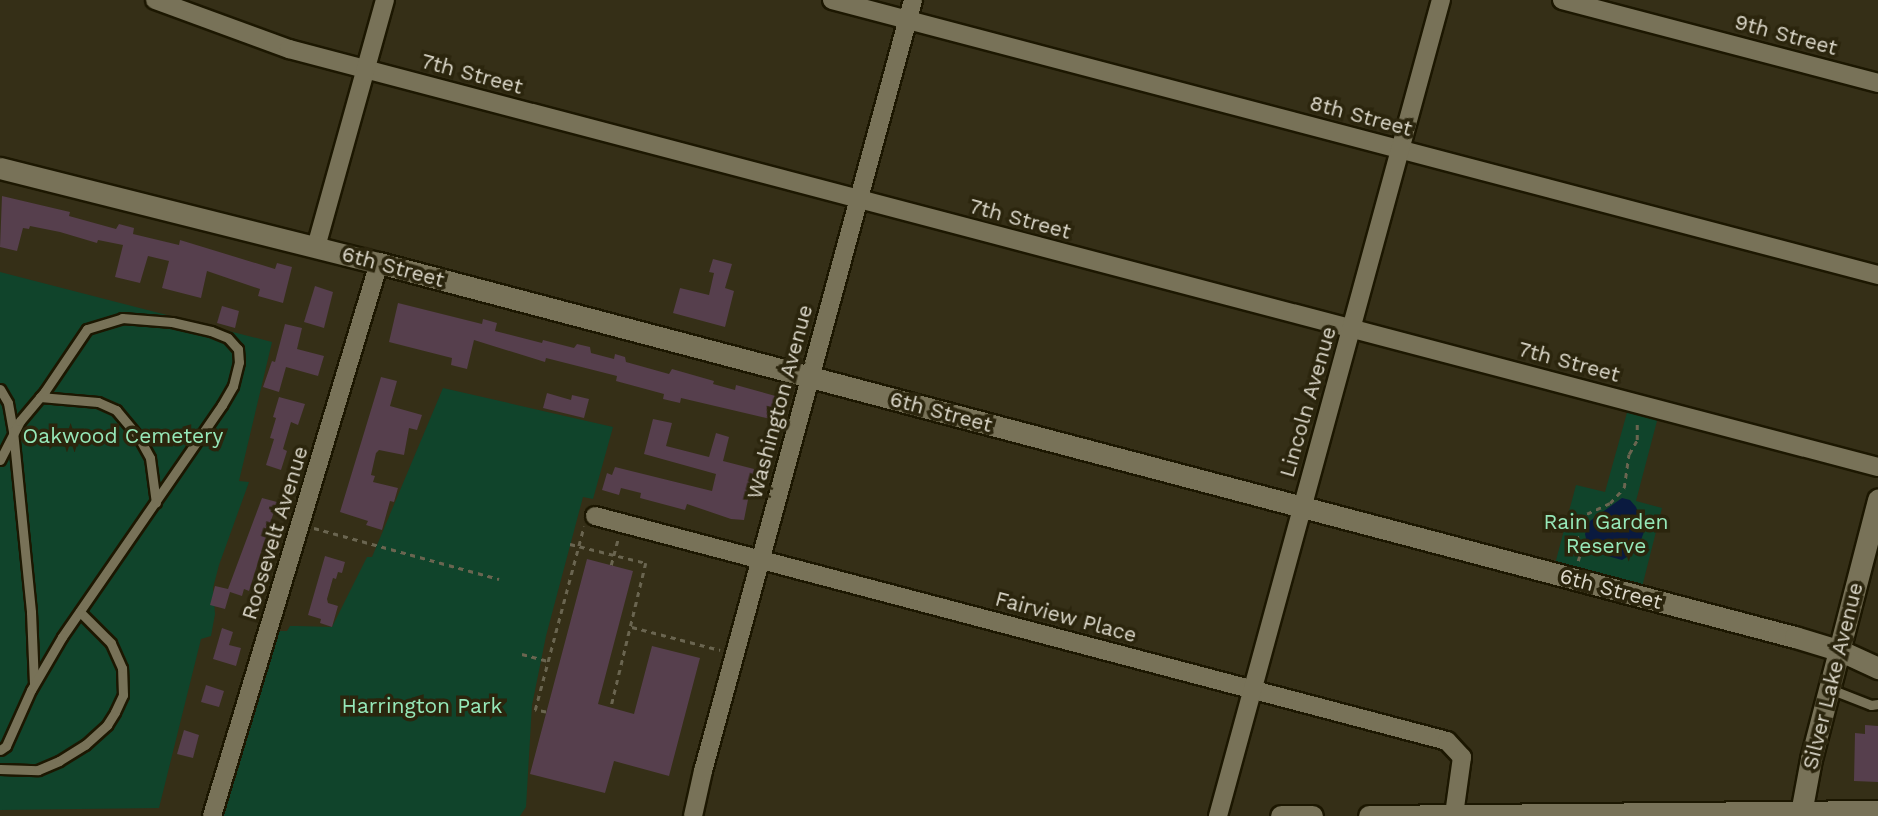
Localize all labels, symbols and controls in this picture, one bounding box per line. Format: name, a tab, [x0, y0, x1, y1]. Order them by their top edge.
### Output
street label: 9th Street	[1732, 9, 1840, 61]
street label: 7th Street	[419, 48, 525, 100]
street label: 8th Street	[1307, 90, 1415, 142]
street label: 7th Street	[967, 193, 1073, 245]
street label: 6th Street	[339, 241, 447, 293]
street label: Washington Avenue	[742, 302, 818, 502]
street label: Lincoln Avenue	[1274, 323, 1342, 481]
street label: 7th Street	[1516, 336, 1622, 388]
street label: 6th Street	[887, 386, 995, 438]
park label: Oakwood Cemetery	[23, 423, 223, 449]
street label: Roosevelt Avenue	[236, 443, 314, 623]
park label: Rain Garden Reserve	[1543, 509, 1669, 559]
street label: 6th Street	[1557, 563, 1665, 615]
street label: Silver Lake Avenue	[1797, 579, 1869, 773]
street label: Fairview Place	[992, 586, 1140, 648]
park label: Harrington Park	[342, 693, 502, 719]

